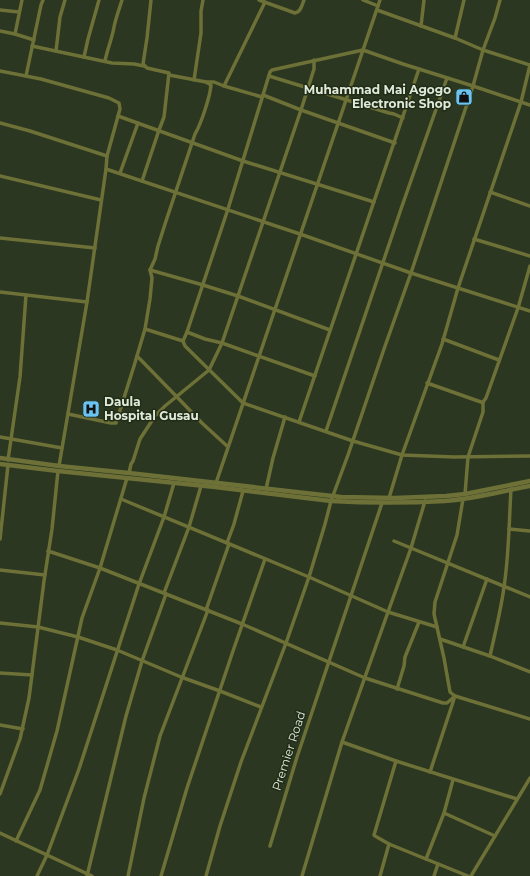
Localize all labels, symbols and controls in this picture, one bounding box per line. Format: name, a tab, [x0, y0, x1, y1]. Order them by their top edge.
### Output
place label: Muhammad Mai Agogo Electronic Shop	[304, 82, 451, 111]
shop icon: Muhammad Mai Agogo Electronic Shop	[454, 87, 474, 107]
place label: Daula Hospital Gusau	[104, 394, 199, 423]
hospital icon: Daula Hospital Gusau	[81, 399, 101, 419]
street label: Premier Road	[269, 709, 308, 793]

